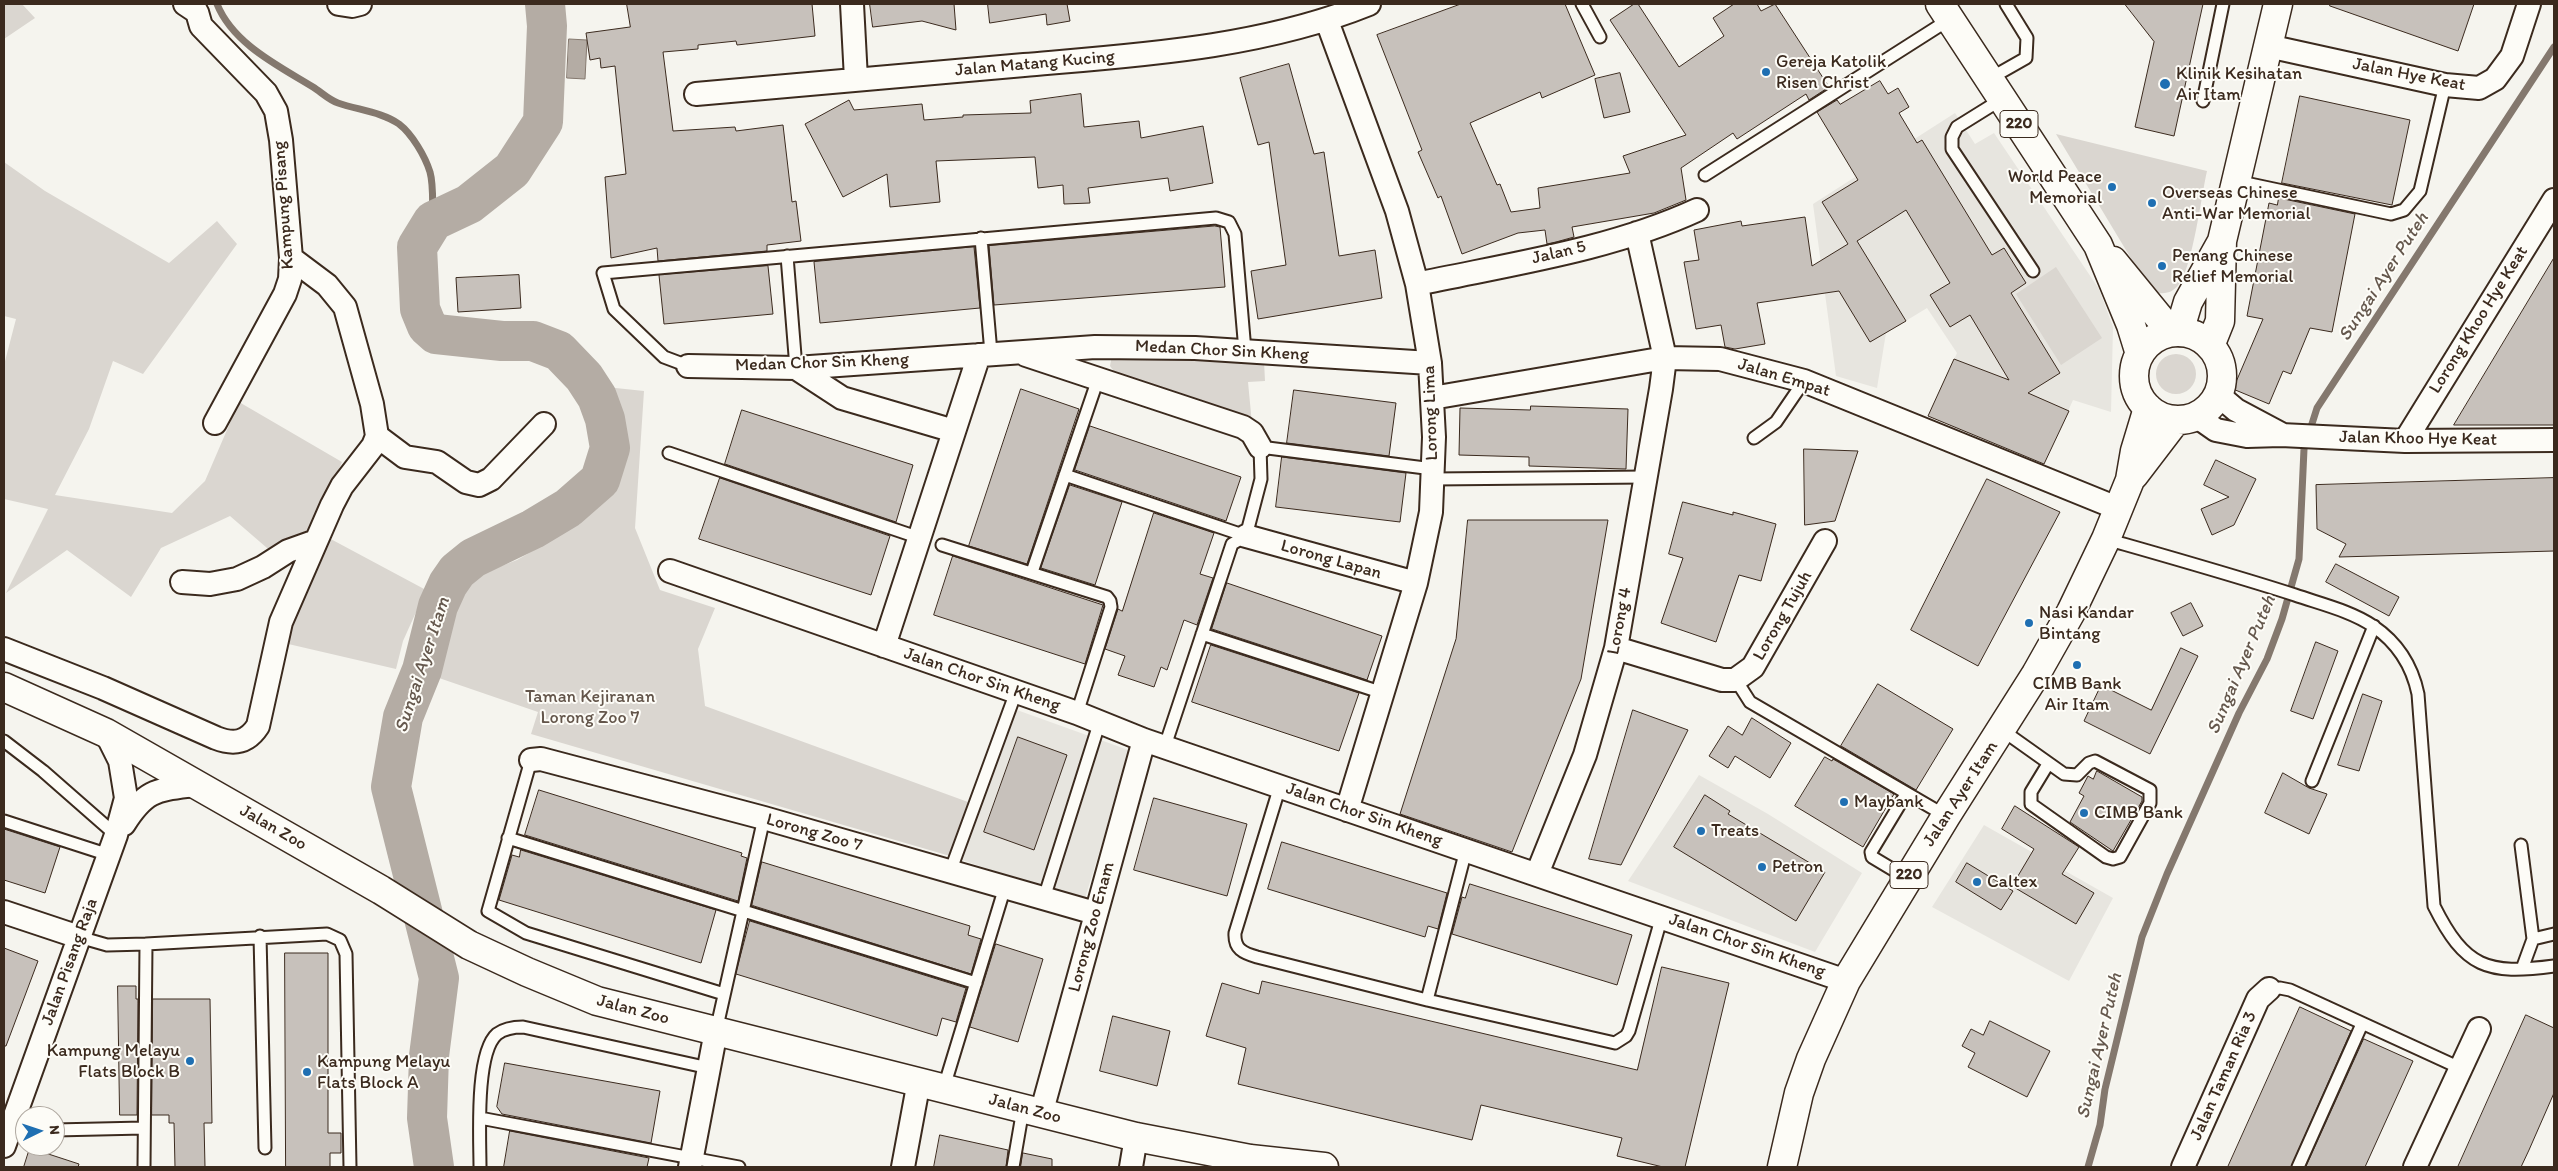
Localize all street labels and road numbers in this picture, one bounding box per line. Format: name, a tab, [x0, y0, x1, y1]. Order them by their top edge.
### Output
street label: Jalan Matang Kucing	[954, 46, 1116, 82]
street label: Jalan Hye Keat	[2351, 53, 2467, 97]
road number: 220	[2000, 110, 2038, 138]
street label: Kampung Pisang	[269, 140, 299, 270]
street label: Jalan 5	[1530, 236, 1588, 270]
street label: Lorong Khoo Hye Keat	[2425, 242, 2533, 398]
street label: Medan Chor Sin Kheng	[1135, 336, 1309, 366]
street label: Medan Chor Sin Kheng	[735, 349, 909, 377]
street label: Jalan Empat	[1735, 354, 1833, 402]
street label: Lorong Lima	[1419, 365, 1443, 461]
street label: Jalan Khoo Hye Keat	[2339, 427, 2497, 451]
street label: Lorong Lapan	[1278, 535, 1384, 585]
street label: Lorong Tujuh	[1749, 567, 1817, 665]
street label: Lorong 4	[1603, 585, 1637, 657]
street label: Jalan Chor Sin Kheng	[901, 643, 1063, 717]
street label: Jalan Ayer Itam	[1919, 737, 2003, 851]
street label: Jalan Chor Sin Kheng	[1283, 778, 1445, 852]
street label: Jalan Zoo	[236, 800, 310, 856]
street label: Lorong Zoo 7	[763, 809, 865, 857]
street label: Lorong Zoo Enam	[1064, 859, 1120, 995]
road number: 220	[1890, 862, 1928, 888]
street label: Jalan Pisang Raja	[37, 896, 103, 1028]
street label: Jalan Chor Sin Kheng	[1666, 909, 1828, 983]
street label: Jalan Zoo	[594, 990, 672, 1030]
street label: Jalan Taman Ria 3	[2186, 1008, 2262, 1144]
street label: Jalan Zoo	[986, 1089, 1064, 1129]

